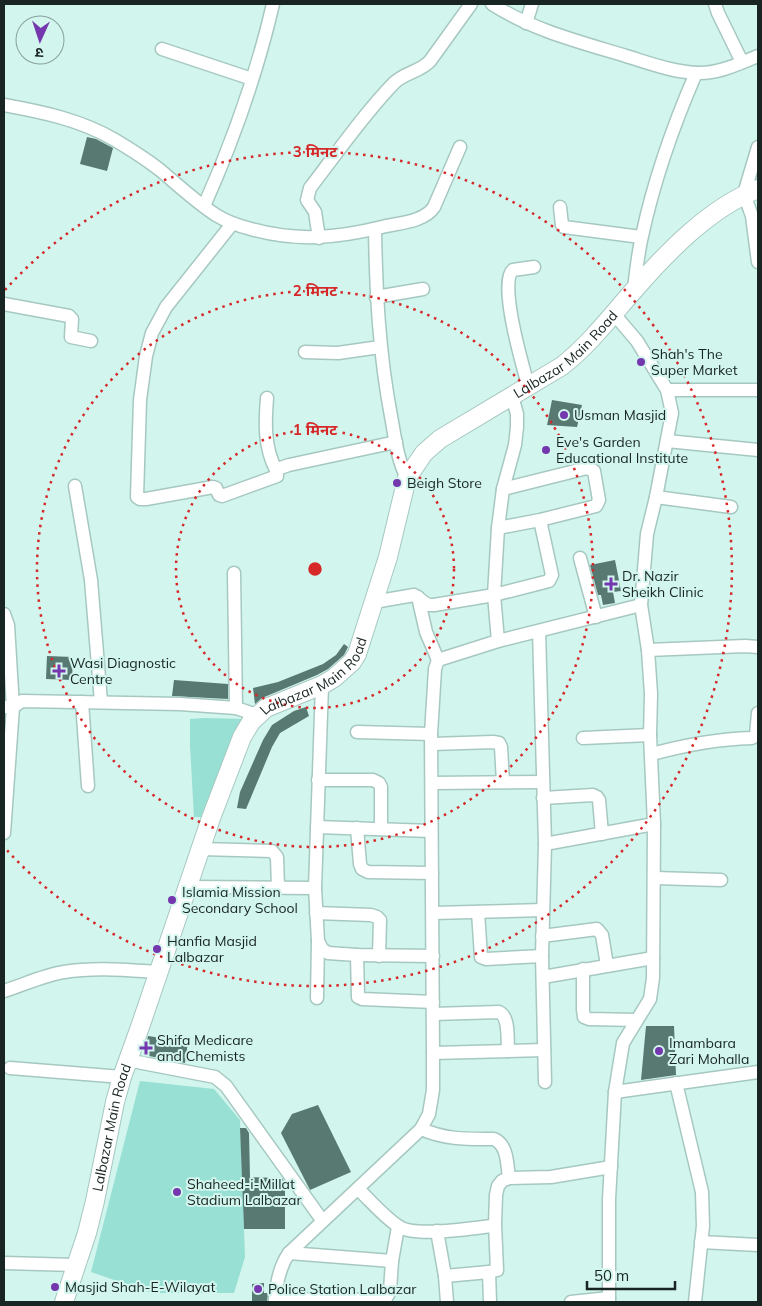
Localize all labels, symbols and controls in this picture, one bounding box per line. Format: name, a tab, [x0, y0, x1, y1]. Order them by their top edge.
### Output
north arrow	[15, 15, 65, 65]
text: उ	[34, 44, 44, 62]
text: 3 मिनट	[293, 142, 338, 161]
text: 2 मिनट	[293, 281, 338, 300]
street label: Lalbazar Main Road	[510, 307, 621, 402]
place label: Shah's The Super Market	[651, 345, 738, 379]
marker: Shah's The Super Market	[635, 356, 647, 368]
place label: Usman Masjid	[574, 406, 666, 424]
marker: Usman Masjid	[558, 409, 570, 421]
text: 1 मिनट	[293, 420, 338, 439]
place label: Eve's Garden Educational Institute	[556, 433, 688, 467]
marker: Eve's Garden Educational Institute	[540, 444, 552, 456]
place label: Beigh Store	[407, 474, 482, 492]
marker: Beigh Store	[391, 477, 403, 489]
centre of rings	[306, 560, 324, 578]
place label: Dr. Nazir Sheikh Clinic	[622, 567, 704, 601]
marker: Dr. Nazir Sheikh Clinic	[604, 577, 618, 591]
street label: Lalbazar Main Road	[256, 635, 371, 718]
place label: Wasi Diagnostic Centre	[70, 654, 176, 688]
marker: Wasi Diagnostic Centre	[52, 664, 66, 678]
place label: Islamia Mission Secondary School	[182, 883, 298, 917]
marker: Islamia Mission Secondary School	[166, 894, 178, 906]
place label: Hanfia Masjid Lalbazar	[167, 932, 257, 966]
marker: Hanfia Masjid Lalbazar	[151, 943, 163, 955]
place label: Shifa Medicare and Chemists	[157, 1031, 253, 1065]
place label: Imambara Zari Mohalla	[669, 1034, 749, 1068]
marker: Shifa Medicare and Chemists	[139, 1041, 153, 1055]
marker: Imambara Zari Mohalla	[653, 1045, 665, 1057]
street label: Lalbazar Main Road	[88, 1061, 135, 1193]
place label: Shaheed-i-Millat Stadium Lalbazar	[187, 1175, 303, 1209]
marker: Shaheed-i-Millat Stadium Lalbazar	[171, 1186, 183, 1198]
scale bar	[587, 1258, 674, 1290]
text: 50 m	[594, 1266, 629, 1285]
place label: Masjid Shah-E-Wilayat	[65, 1278, 215, 1296]
place label: Police Station Lalbazar	[268, 1280, 417, 1298]
marker: Masjid Shah-E-Wilayat	[49, 1281, 61, 1293]
marker: Police Station Lalbazar	[252, 1283, 264, 1295]

